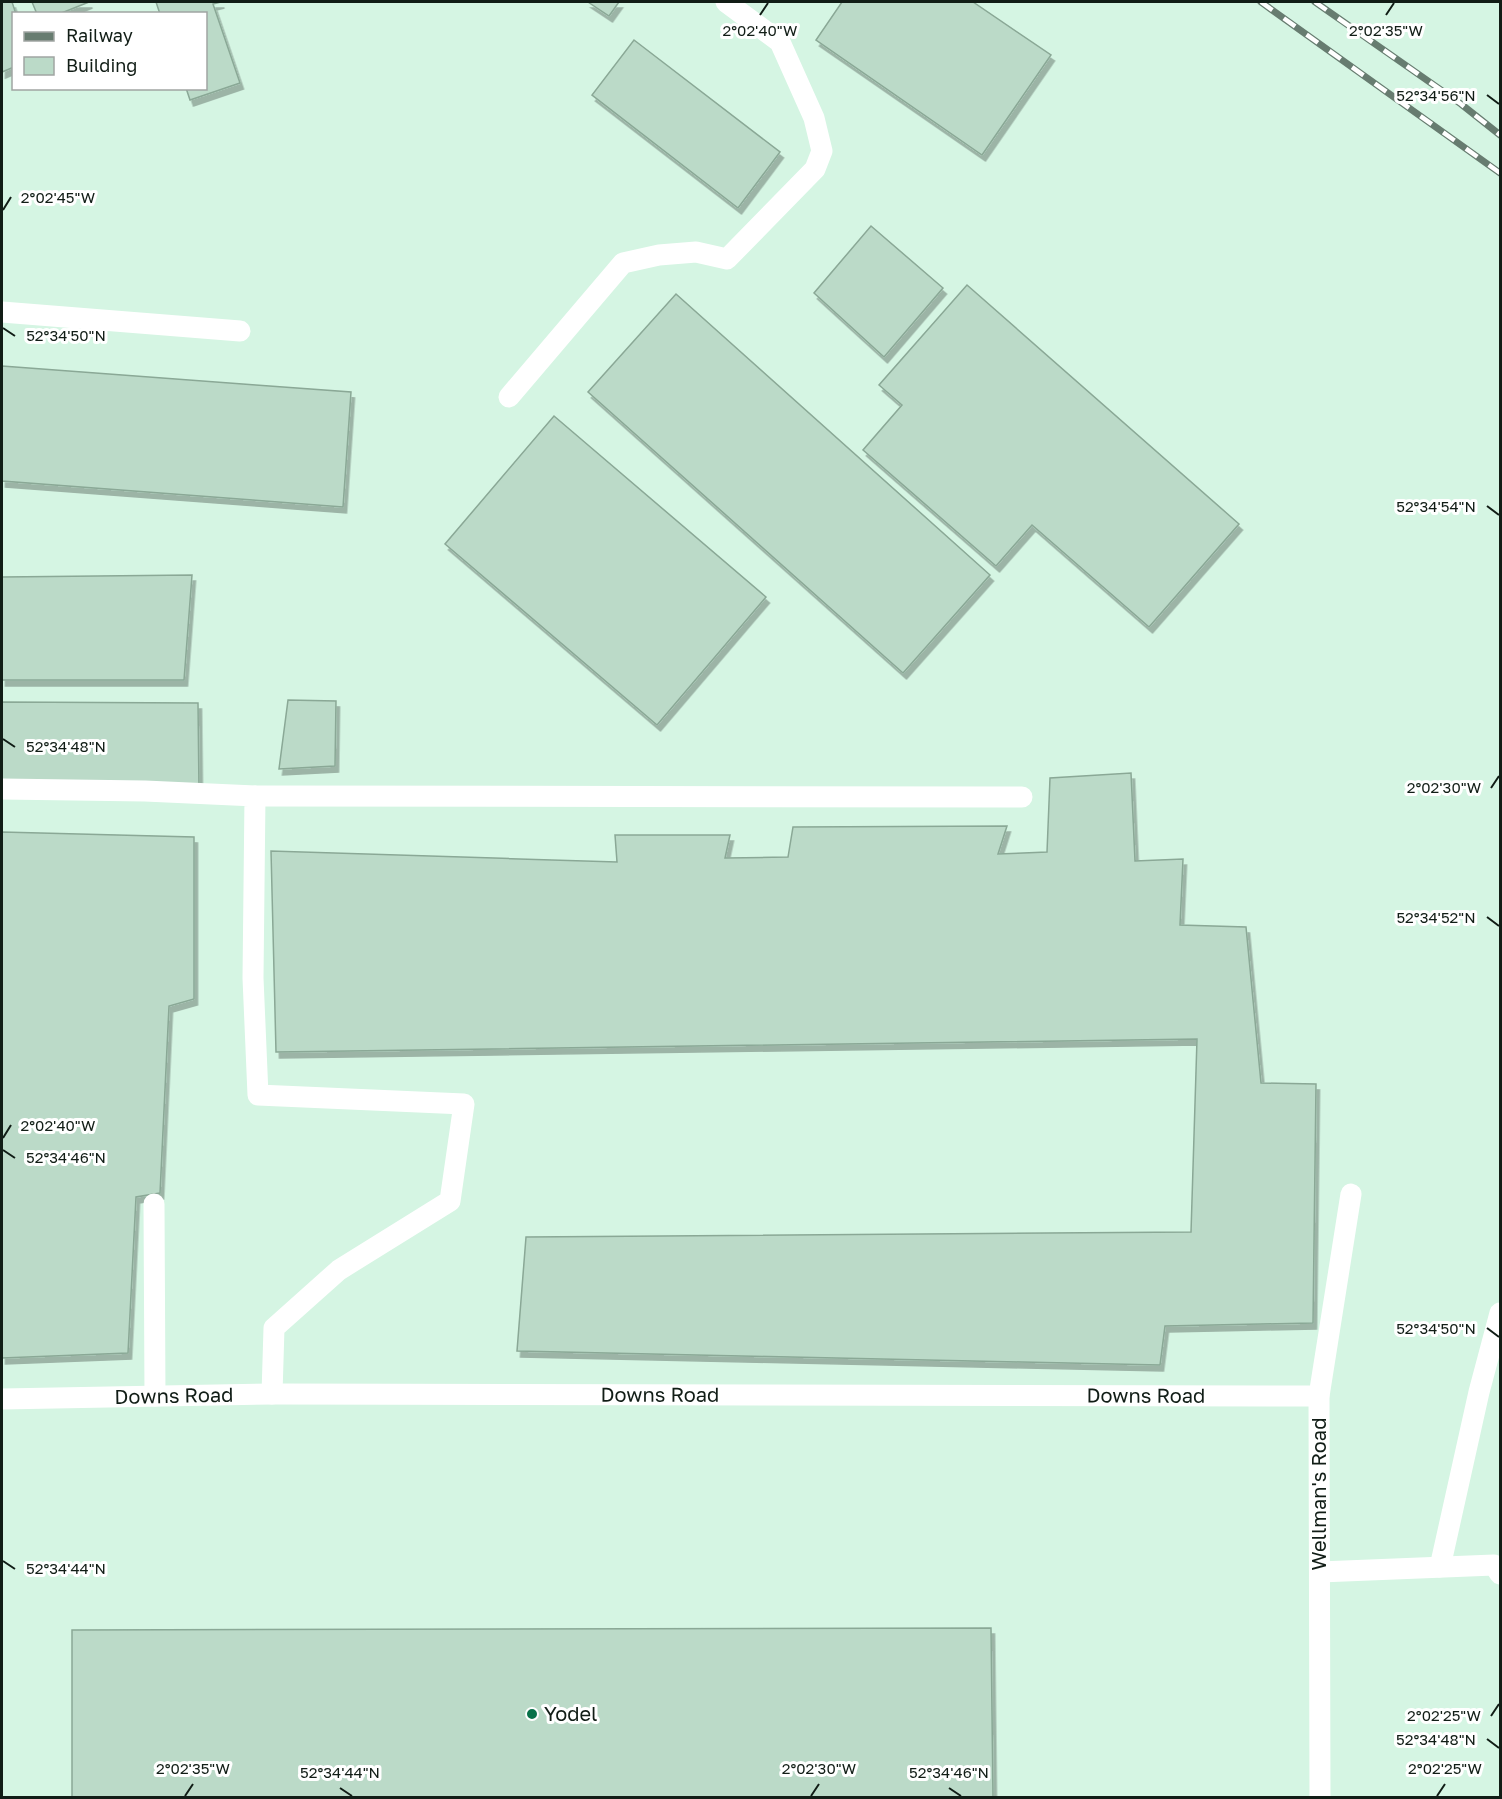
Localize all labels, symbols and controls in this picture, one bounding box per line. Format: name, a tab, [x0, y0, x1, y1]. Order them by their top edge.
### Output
legend	[12, 12, 207, 90]
text: 2°02'40"W	[723, 21, 797, 39]
text: 2°02'35"W	[1349, 21, 1423, 39]
text: Railway	[66, 24, 133, 46]
text: Building	[66, 54, 137, 76]
text: 52°34'56"N	[1396, 86, 1476, 104]
text: 2°02'45"W	[21, 188, 95, 206]
text: 52°34'50"N	[26, 326, 106, 344]
text: 52°34'54"N	[1396, 497, 1476, 515]
text: 52°34'48"N	[26, 737, 106, 755]
text: 2°02'30"W	[1407, 778, 1481, 796]
text: 52°34'52"N	[1396, 908, 1476, 926]
text: 2°02'40"W	[21, 1116, 95, 1134]
text: 52°34'46"N	[26, 1148, 106, 1166]
text: 52°34'50"N	[1396, 1319, 1476, 1337]
street label: Downs Road	[114, 1382, 234, 1408]
street label: Downs Road	[600, 1382, 719, 1406]
street label: Downs Road	[1086, 1383, 1205, 1407]
street label: Wellman's Road	[1306, 1418, 1330, 1570]
text: 52°34'44"N	[26, 1559, 106, 1577]
place label: Yodel	[544, 1701, 598, 1725]
text: 2°02'25"W	[1407, 1706, 1481, 1724]
marker: Yodel	[525, 1707, 539, 1721]
text: 52°34'48"N	[1396, 1730, 1476, 1748]
text: 2°02'35"W	[156, 1759, 230, 1777]
text: 2°02'30"W	[782, 1759, 856, 1777]
text: 2°02'25"W	[1408, 1759, 1482, 1777]
text: 52°34'44"N	[300, 1763, 380, 1781]
text: 52°34'46"N	[909, 1763, 989, 1781]

